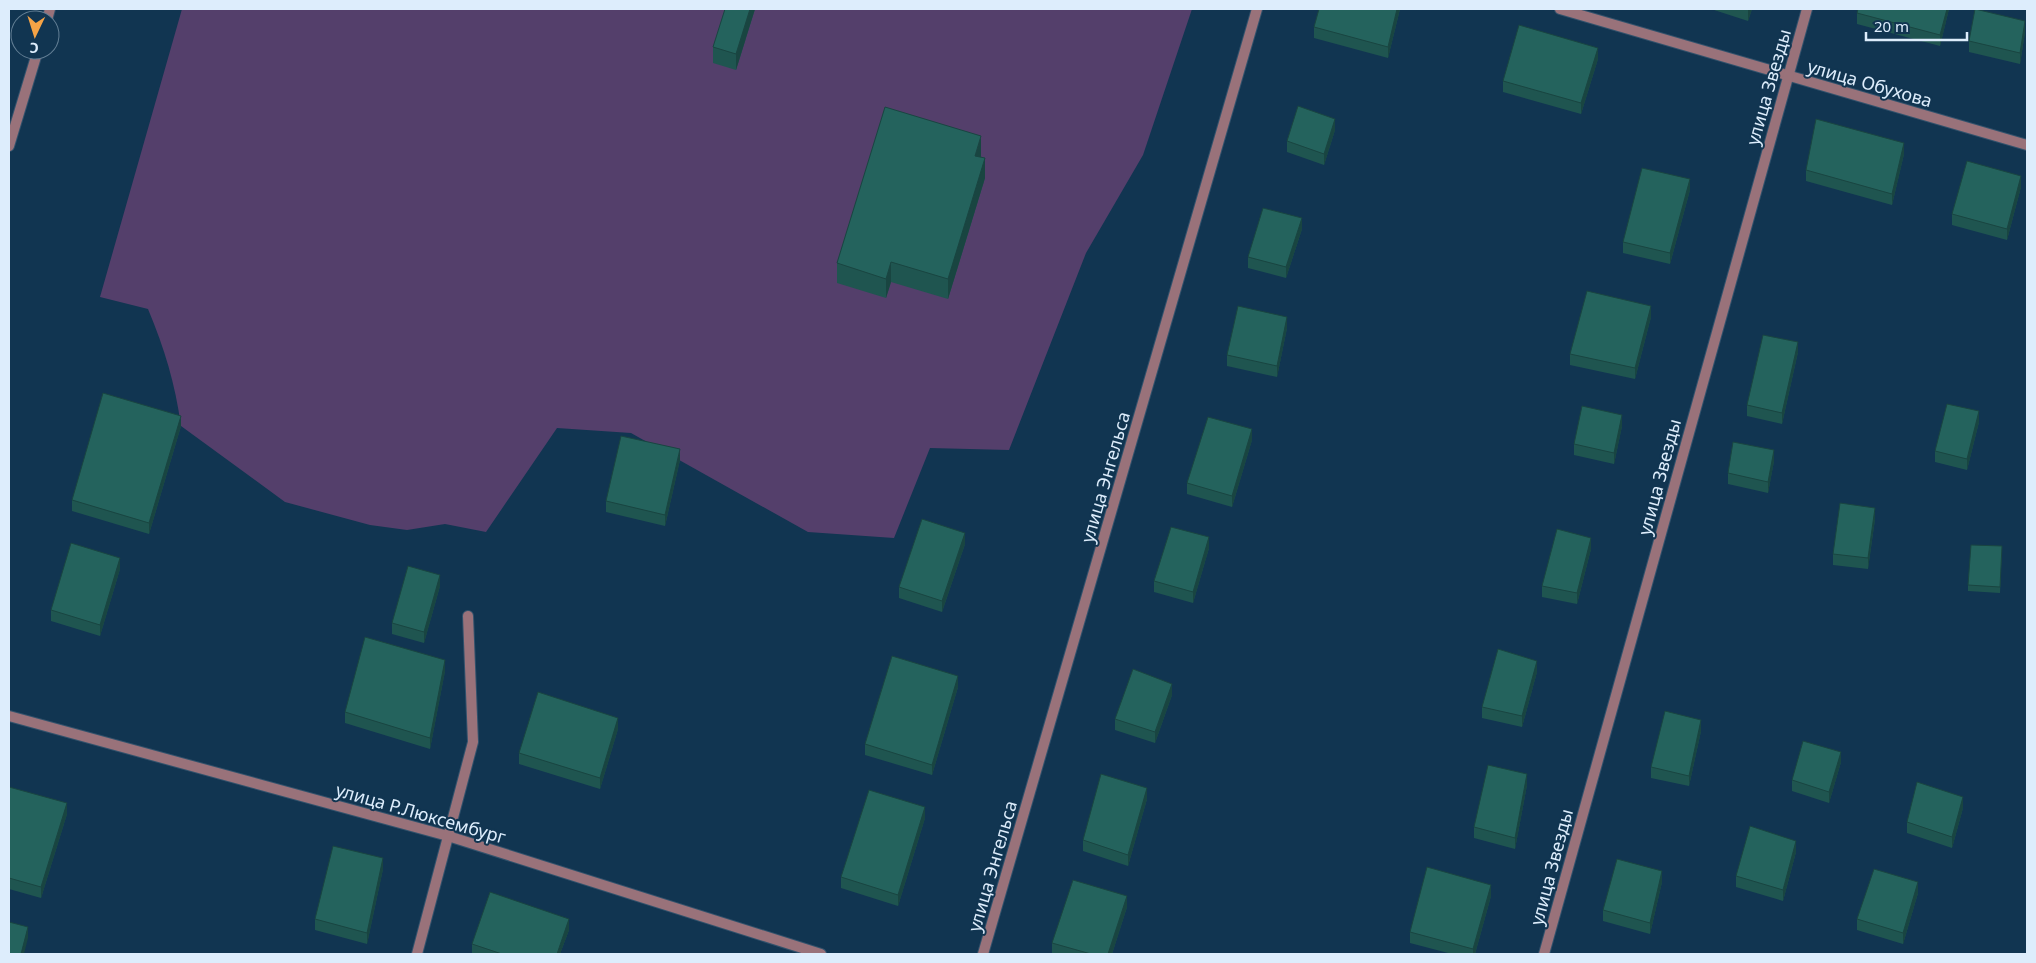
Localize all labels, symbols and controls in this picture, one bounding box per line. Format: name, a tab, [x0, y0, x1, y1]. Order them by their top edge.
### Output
north arrow	[10, 10, 60, 60]
scale bar	[1866, 10, 1967, 42]
text: 20 m	[1874, 16, 1909, 36]
street label: улица Звезды	[1740, 26, 1796, 148]
text: С	[29, 39, 39, 58]
street label: улица Обухова	[1805, 54, 1935, 112]
street label: улица Энгельса	[1075, 409, 1135, 545]
street label: улица Звезды	[1632, 416, 1686, 538]
street label: улица Р.Люксембург	[333, 777, 509, 849]
street label: улица Энгельса	[962, 798, 1022, 934]
street label: улица Звезды	[1524, 806, 1578, 928]

